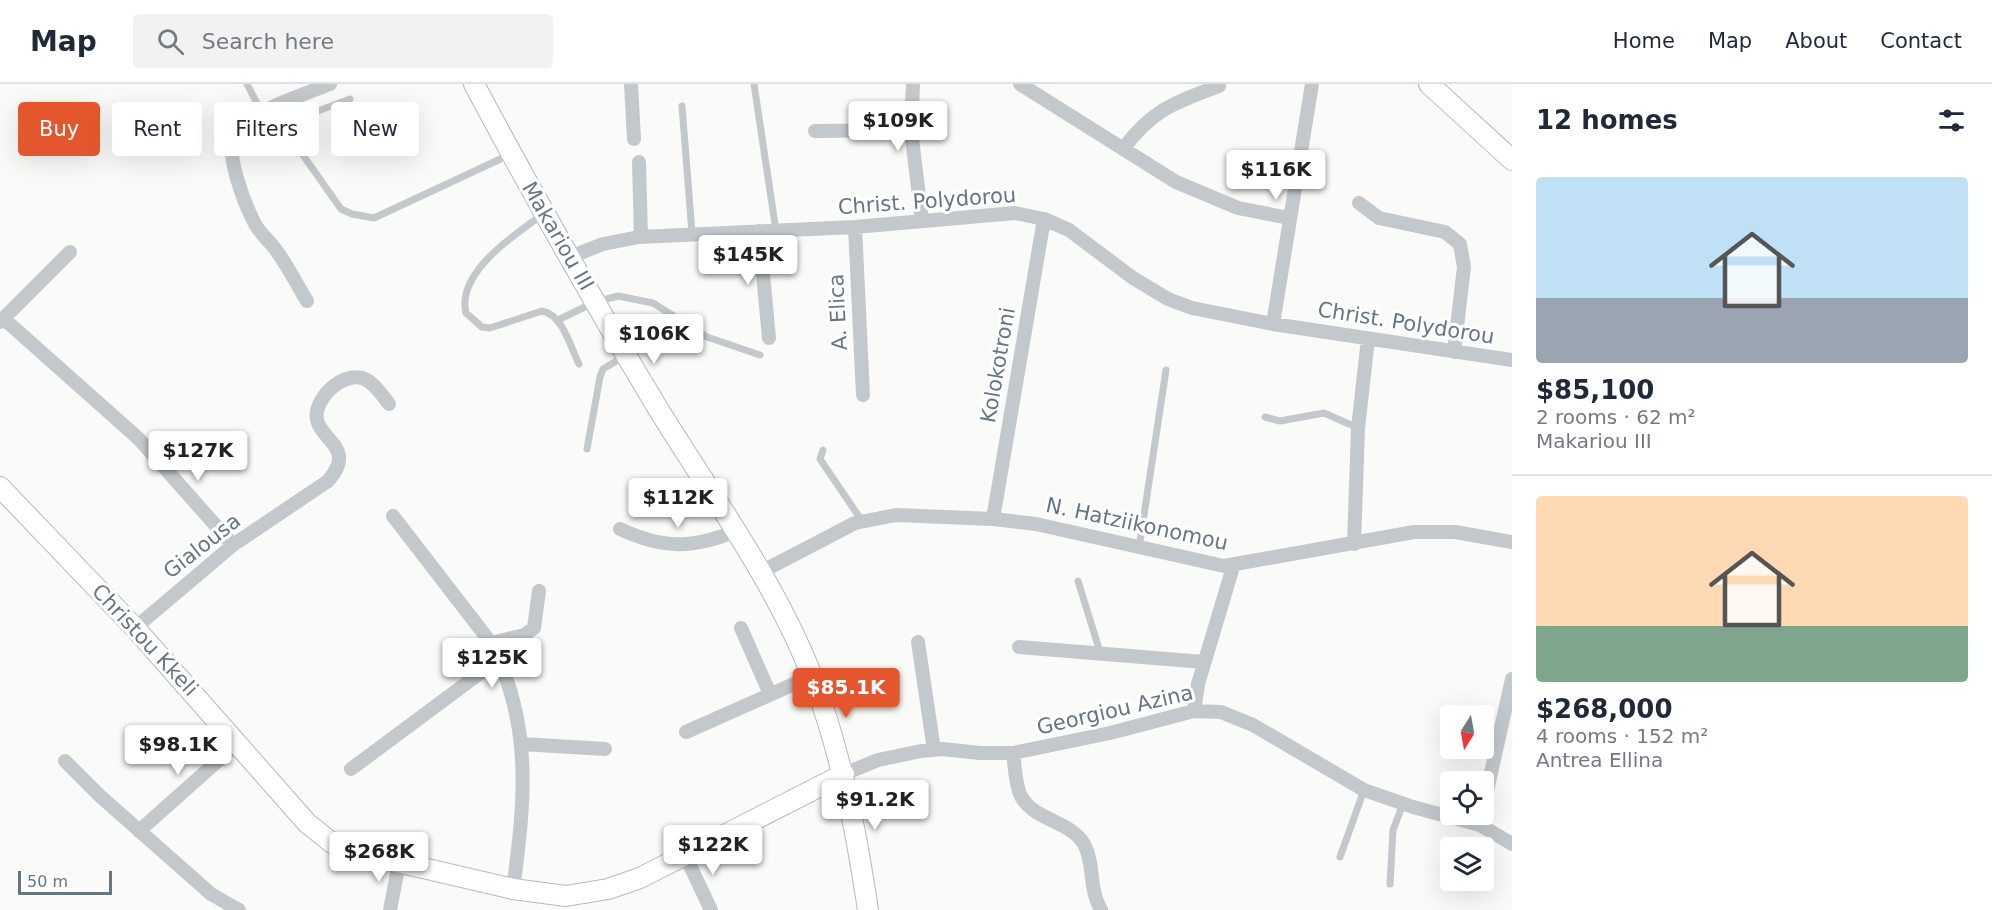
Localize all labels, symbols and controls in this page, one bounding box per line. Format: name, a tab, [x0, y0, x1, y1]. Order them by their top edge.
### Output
search box	[133, 14, 553, 68]
text: Map	[30, 25, 97, 58]
icon: search	[154, 25, 187, 58]
text: Search here	[202, 29, 334, 54]
text: Home	[1613, 29, 1675, 53]
text: Map	[1708, 29, 1752, 53]
text: About	[1785, 29, 1847, 53]
text: Contact	[1880, 29, 1962, 53]
pin: $109K	[856, 101, 940, 152]
chip: Buy	[18, 102, 100, 156]
chip: Rent	[112, 102, 202, 156]
chip: Filters	[214, 102, 319, 156]
chip: New	[331, 102, 419, 156]
icon: filters	[1935, 104, 1968, 137]
text: 12 homes	[1536, 105, 1678, 135]
text: $109K	[862, 108, 934, 132]
pin: $116K	[1234, 150, 1318, 201]
text: $116K	[1240, 157, 1312, 181]
street label: Makariou III	[517, 177, 599, 295]
street label: Christ. Polydorou	[837, 183, 1017, 219]
icon: home	[1698, 216, 1806, 324]
pin: $145K	[706, 235, 790, 286]
text: $145K	[712, 242, 784, 266]
street label: A. Elica	[824, 273, 852, 351]
street label: Christ. Polydorou	[1316, 297, 1496, 349]
street label: Kolokotroni	[976, 305, 1020, 425]
pin: $106K	[612, 314, 696, 365]
text: $106K	[618, 321, 690, 345]
text: $85,100	[1536, 375, 1654, 405]
text: 2 rooms · 62 m²	[1536, 405, 1696, 429]
text: Makariou III	[1536, 429, 1652, 453]
pin: $127K	[156, 431, 240, 482]
text: $127K	[162, 438, 234, 462]
pin: $112K	[636, 478, 720, 529]
text: $112K	[642, 485, 714, 509]
street label: N. Hatziikonomou	[1044, 493, 1230, 555]
street label: Gialousa	[159, 509, 245, 583]
icon: home	[1698, 535, 1806, 643]
street label: Christou Kkeli	[87, 579, 203, 701]
pin: $125K	[450, 638, 534, 689]
text: $125K	[456, 645, 528, 669]
pin: $85.1K	[797, 668, 895, 719]
text: $85.1K	[807, 675, 885, 699]
street label: Georgiou Azina	[1034, 680, 1196, 740]
text: $268,000	[1536, 694, 1673, 724]
north arrow	[1440, 705, 1494, 759]
map controls	[1440, 705, 1494, 891]
text: 4 rooms · 152 m²	[1536, 724, 1708, 748]
pin: $98.1K	[129, 725, 227, 776]
text: $98.1K	[139, 732, 217, 756]
text: Antrea Ellina	[1536, 748, 1663, 772]
button: locate	[1440, 771, 1494, 825]
pin: $91.2K	[826, 780, 924, 831]
text: $91.2K	[836, 787, 914, 811]
pin: $122K	[671, 825, 755, 876]
pin: $268K	[337, 832, 421, 883]
text: $122K	[677, 832, 749, 856]
button: layers	[1440, 837, 1494, 891]
text: $268K	[343, 839, 415, 863]
scale bar	[18, 868, 112, 896]
text: 50 m	[27, 872, 68, 891]

